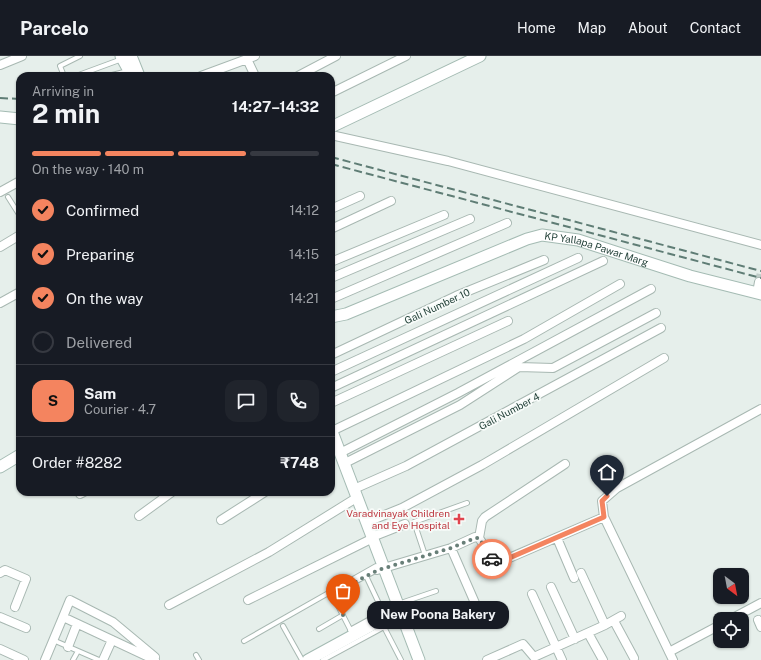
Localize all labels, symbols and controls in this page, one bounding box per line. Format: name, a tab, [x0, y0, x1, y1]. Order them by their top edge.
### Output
text: Parcelo	[20, 17, 89, 39]
text: Home	[517, 20, 556, 36]
text: Map	[578, 20, 606, 36]
text: About	[628, 20, 668, 36]
text: Contact	[690, 20, 741, 36]
text: Arriving in	[32, 84, 94, 99]
text: 2 min	[32, 98, 100, 129]
text: 14:27–14:32	[232, 98, 319, 115]
text: On the way · 140 m	[32, 162, 144, 177]
icon: check	[32, 199, 54, 221]
text: Confirmed	[66, 202, 139, 219]
text: 14:12	[290, 203, 319, 218]
street label: KP Yallapa Pawar Marg	[544, 229, 650, 268]
icon: check	[32, 243, 54, 265]
text: Preparing	[66, 246, 135, 263]
text: 14:15	[289, 247, 319, 262]
street label: Gali Number 10	[402, 286, 472, 326]
icon: check	[32, 287, 54, 309]
text: On the way	[66, 290, 143, 307]
text: 14:21	[289, 291, 319, 306]
text: Delivered	[66, 334, 132, 351]
button: chat	[225, 380, 267, 422]
button: phone	[277, 380, 319, 422]
text: Sam	[84, 385, 116, 402]
street label: Gali Number 4	[477, 390, 541, 432]
text: S	[48, 392, 58, 409]
text: Courier · 4.7	[84, 402, 156, 417]
text: Order #8282	[32, 454, 122, 471]
text: ₹748	[280, 454, 319, 471]
pin	[590, 455, 624, 496]
icon: home	[596, 461, 618, 483]
place label: Varadvinayak Children and Eye Hospital	[346, 507, 450, 531]
marker: Varadvinayak Children and Eye Hospital	[453, 513, 465, 525]
courier	[472, 539, 512, 579]
icon: car	[481, 548, 503, 570]
north arrow	[713, 568, 749, 604]
map controls	[713, 568, 749, 648]
pin	[326, 574, 360, 615]
icon: bag	[332, 580, 354, 602]
callout: New Poona Bakery	[367, 601, 509, 629]
text: New Poona Bakery	[380, 607, 496, 622]
button: locate	[713, 612, 749, 648]

